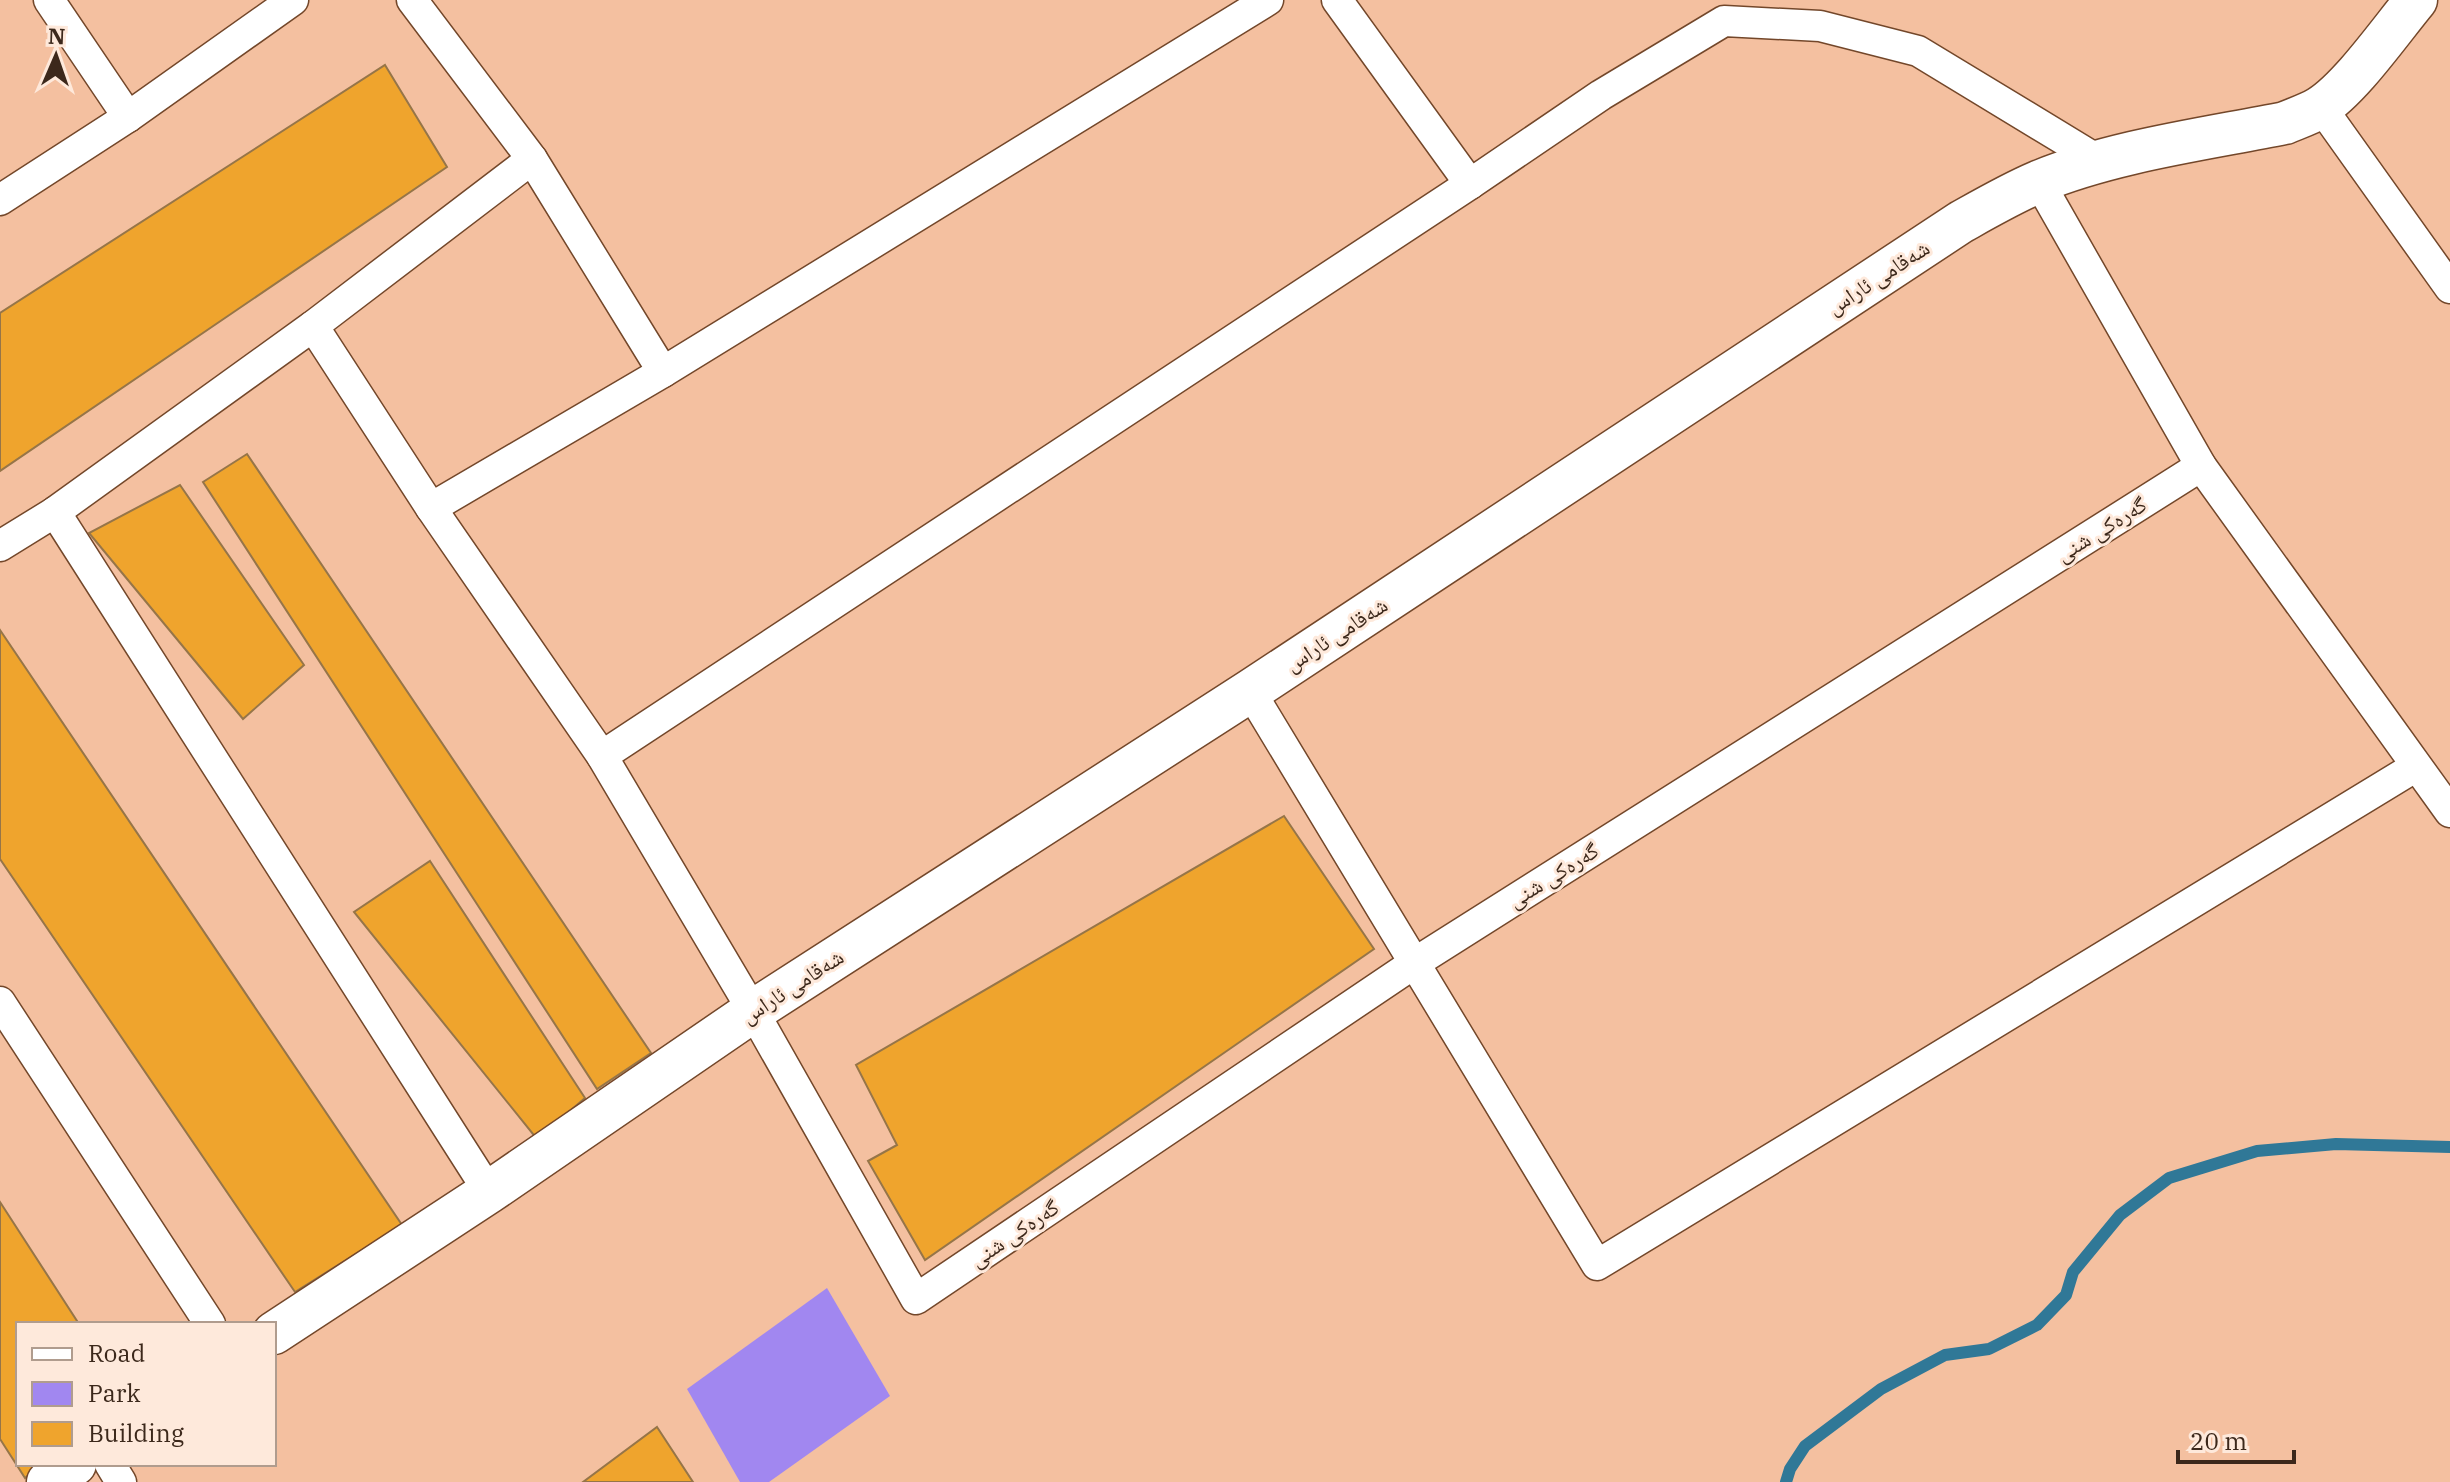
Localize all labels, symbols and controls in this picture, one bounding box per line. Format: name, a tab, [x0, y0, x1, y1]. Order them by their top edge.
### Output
north arrow	[16, 16, 96, 96]
text: N	[48, 21, 66, 50]
street label: شەقامی ئاراس	[1821, 233, 1935, 321]
street label: گەرەکی شنی	[2050, 489, 2152, 568]
street label: شەقامی ئاراس	[1279, 590, 1393, 678]
street label: گەرەکی شنی	[1502, 835, 1604, 914]
street label: شەقامی ئاراس	[735, 942, 849, 1030]
street label: گەرەکی شنی	[963, 1192, 1064, 1273]
legend	[16, 1322, 276, 1466]
text: Road	[88, 1337, 145, 1369]
text: Park	[88, 1377, 140, 1409]
scale bar	[2178, 1414, 2294, 1464]
text: Building	[88, 1417, 184, 1449]
text: 20 m	[2190, 1425, 2247, 1457]

